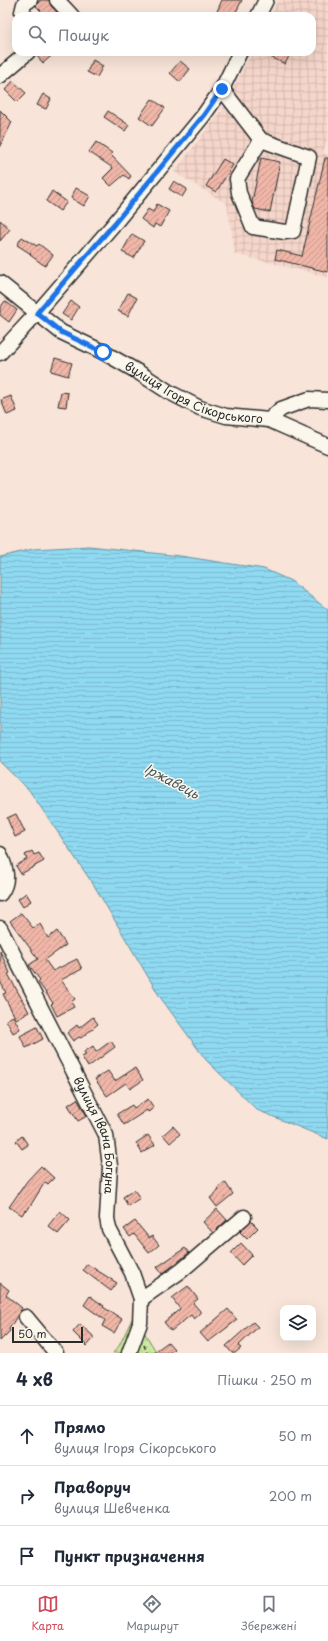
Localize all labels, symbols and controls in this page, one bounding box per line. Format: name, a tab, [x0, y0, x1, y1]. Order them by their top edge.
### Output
search box	[12, 12, 316, 56]
icon: search	[26, 23, 48, 45]
text: Пошук	[58, 23, 109, 46]
route end	[213, 80, 231, 98]
route start	[94, 343, 112, 361]
street label: вулиця Ігоря Сікорського	[122, 356, 264, 427]
water label: Іржавець	[142, 758, 204, 804]
street label: вулиця Івана Богуна	[69, 1073, 120, 1195]
map controls	[280, 1305, 316, 1341]
button: layers	[280, 1305, 316, 1341]
scale bar	[12, 1325, 83, 1344]
text: 50 m	[18, 1325, 47, 1342]
text: 4 хв	[16, 1366, 53, 1392]
text: Пішки · 250 m	[217, 1370, 312, 1389]
text: Прямо	[54, 1415, 105, 1438]
icon: ahead	[16, 1425, 38, 1447]
text: 50 m	[278, 1426, 312, 1445]
text: вулиця Ігоря Сікорського	[54, 1438, 216, 1457]
text: Праворуч	[54, 1475, 131, 1498]
icon: right	[16, 1485, 38, 1507]
text: 200 m	[269, 1486, 312, 1505]
text: вулиця Шевченка	[54, 1498, 170, 1517]
text: Пункт призначення	[54, 1544, 205, 1567]
icon: arrive	[16, 1545, 38, 1567]
tab: Карта	[31, 1593, 64, 1634]
tab: Маршрут	[126, 1593, 179, 1634]
tab: Збережені	[241, 1593, 297, 1634]

